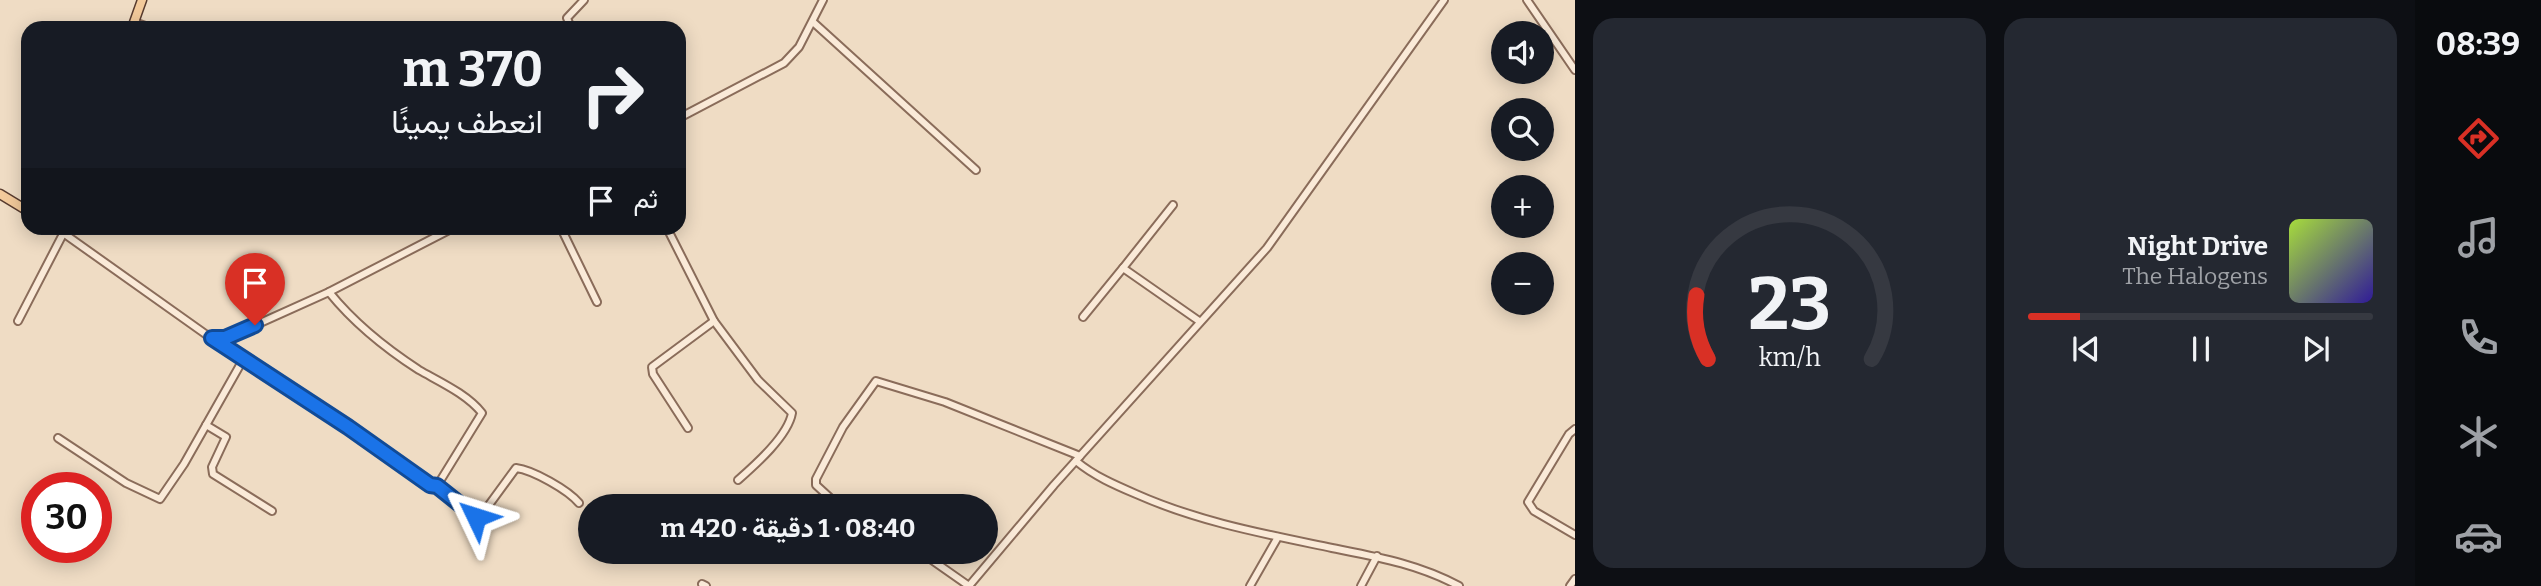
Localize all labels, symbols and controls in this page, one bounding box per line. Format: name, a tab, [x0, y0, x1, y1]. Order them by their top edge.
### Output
map controls	[1491, 21, 1554, 315]
button: sound	[1491, 21, 1554, 84]
text: 08:39	[2436, 25, 2520, 63]
text: 370 m	[403, 40, 543, 99]
icon: right	[567, 49, 658, 140]
button: search	[1491, 98, 1554, 161]
text: انعطف يمينًا	[391, 103, 543, 141]
icon: directions	[2454, 114, 2503, 163]
button: +	[1491, 175, 1554, 238]
icon: arrive	[582, 182, 620, 220]
text: ثم	[634, 184, 658, 215]
icon: music	[2454, 213, 2503, 262]
text: Night Drive	[2127, 231, 2268, 262]
button: −	[1491, 252, 1554, 315]
pin	[225, 253, 285, 325]
text: 23	[1748, 261, 1831, 348]
text: The Halogens	[2122, 262, 2268, 290]
icon: arrive	[236, 264, 274, 302]
icon: phone	[2454, 313, 2503, 362]
icon: previous	[2067, 330, 2105, 368]
icon: pause	[2182, 330, 2220, 368]
icon: next	[2297, 330, 2335, 368]
text: km/h	[1759, 343, 1821, 373]
icon: climate	[2454, 412, 2503, 461]
speed limit sign: 30	[21, 472, 112, 563]
position arrow	[439, 480, 513, 554]
icon: car	[2454, 512, 2503, 561]
text: 08:40 · 1 دقيقة · 420 m	[660, 513, 916, 544]

